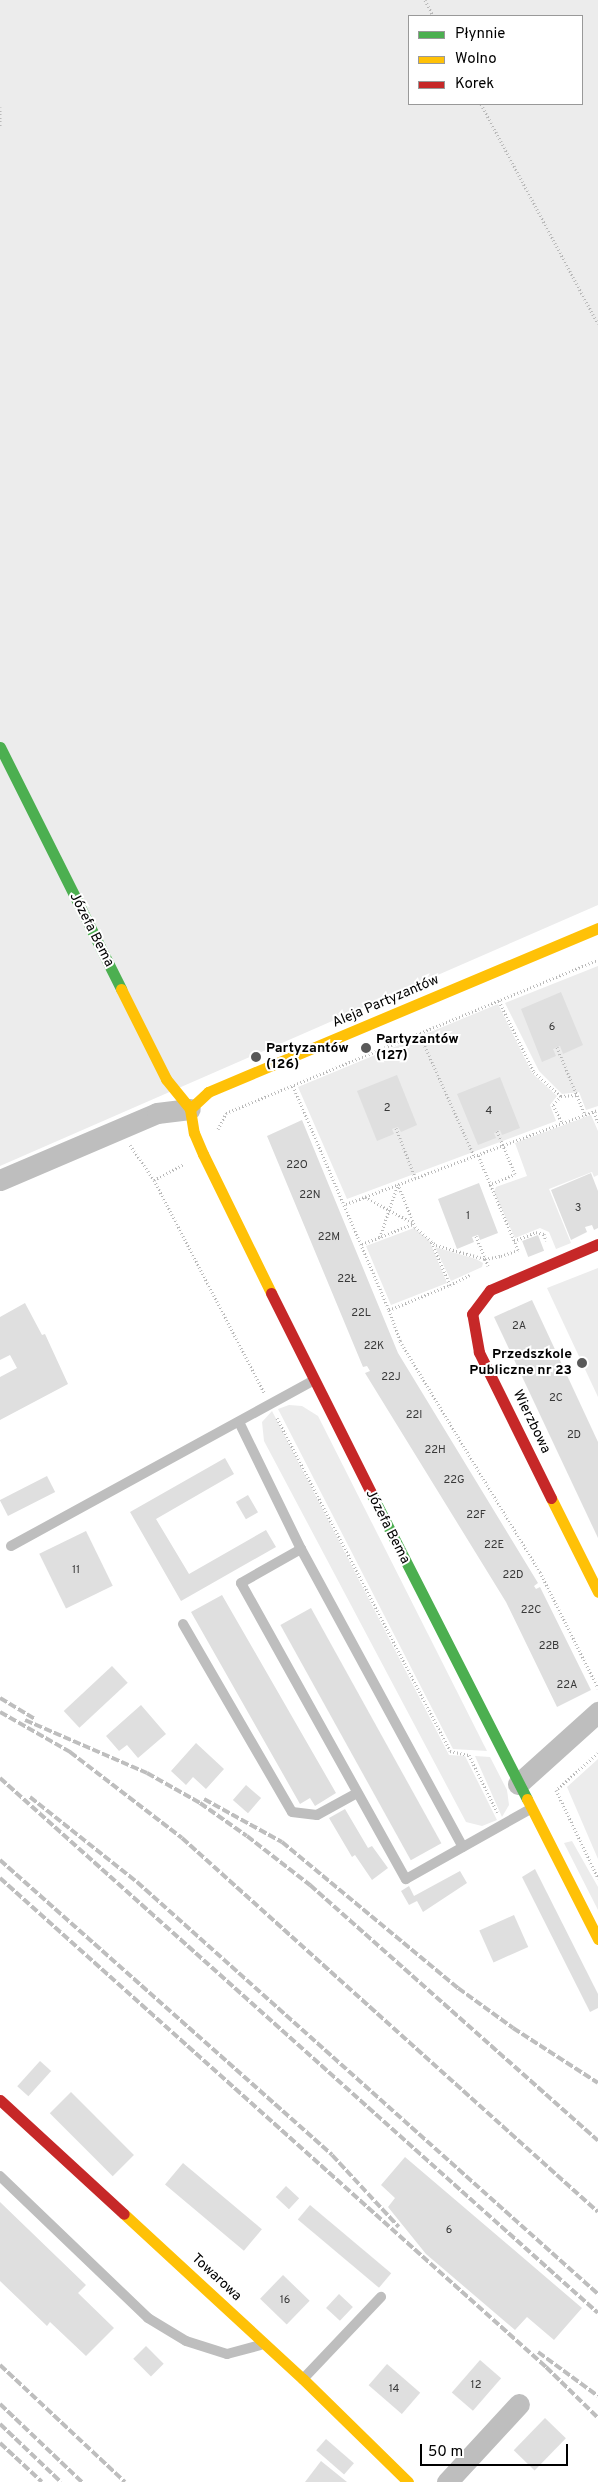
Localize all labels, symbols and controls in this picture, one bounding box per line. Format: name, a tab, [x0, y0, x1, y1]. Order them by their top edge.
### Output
legend	[408, 15, 583, 105]
text: Płynnie	[455, 25, 505, 44]
text: Wolno	[455, 50, 497, 69]
text: Korek	[455, 75, 494, 94]
street label: Józefa Bema	[65, 890, 117, 970]
street label: Aleja Partyzantów	[330, 972, 442, 1032]
house number: 6	[549, 1020, 555, 1034]
place label: Partyzantów (127)	[376, 1032, 459, 1064]
place label: Partyzantów (126)	[266, 1041, 349, 1074]
marker: Partyzantów (127)	[360, 1042, 372, 1054]
marker: Partyzantów (126)	[250, 1051, 262, 1063]
house number: 2	[384, 1101, 390, 1115]
house number: 4	[486, 1104, 492, 1118]
house number: 22O	[286, 1158, 308, 1172]
house number: 22N	[299, 1188, 321, 1202]
house number: 3	[575, 1201, 581, 1215]
house number: 1	[466, 1209, 470, 1223]
house number: 22M	[318, 1230, 340, 1244]
house number: 22Ł	[337, 1272, 357, 1286]
house number: 22L	[351, 1306, 371, 1320]
house number: 2A	[512, 1319, 526, 1333]
house number: 22K	[364, 1339, 384, 1353]
place label: Przedszkole Publiczne nr 23	[469, 1347, 572, 1380]
marker: Przedszkole Publiczne nr 23	[576, 1357, 588, 1369]
house number: 22J	[381, 1370, 401, 1384]
street label: Wierzbowa	[508, 1388, 554, 1456]
house number: 2C	[549, 1391, 563, 1405]
house number: 22I	[406, 1408, 422, 1422]
house number: 2D	[567, 1428, 581, 1442]
house number: 22H	[424, 1443, 446, 1457]
house number: 22G	[443, 1473, 465, 1487]
street label: Józefa Bema	[361, 1487, 413, 1567]
house number: 22F	[466, 1508, 486, 1522]
house number: 22E	[484, 1538, 504, 1552]
house number: 11	[72, 1563, 80, 1577]
house number: 22D	[503, 1568, 523, 1582]
house number: 22C	[521, 1603, 541, 1617]
house number: 22B	[539, 1639, 559, 1653]
house number: 22A	[557, 1678, 577, 1692]
house number: 6	[446, 2223, 452, 2237]
street label: Towarowa	[188, 2251, 244, 2305]
house number: 16	[280, 2293, 290, 2307]
house number: 12	[471, 2378, 481, 2392]
house number: 14	[389, 2382, 399, 2396]
scale bar	[423, 2434, 570, 2466]
text: 50 m	[428, 2443, 463, 2462]

